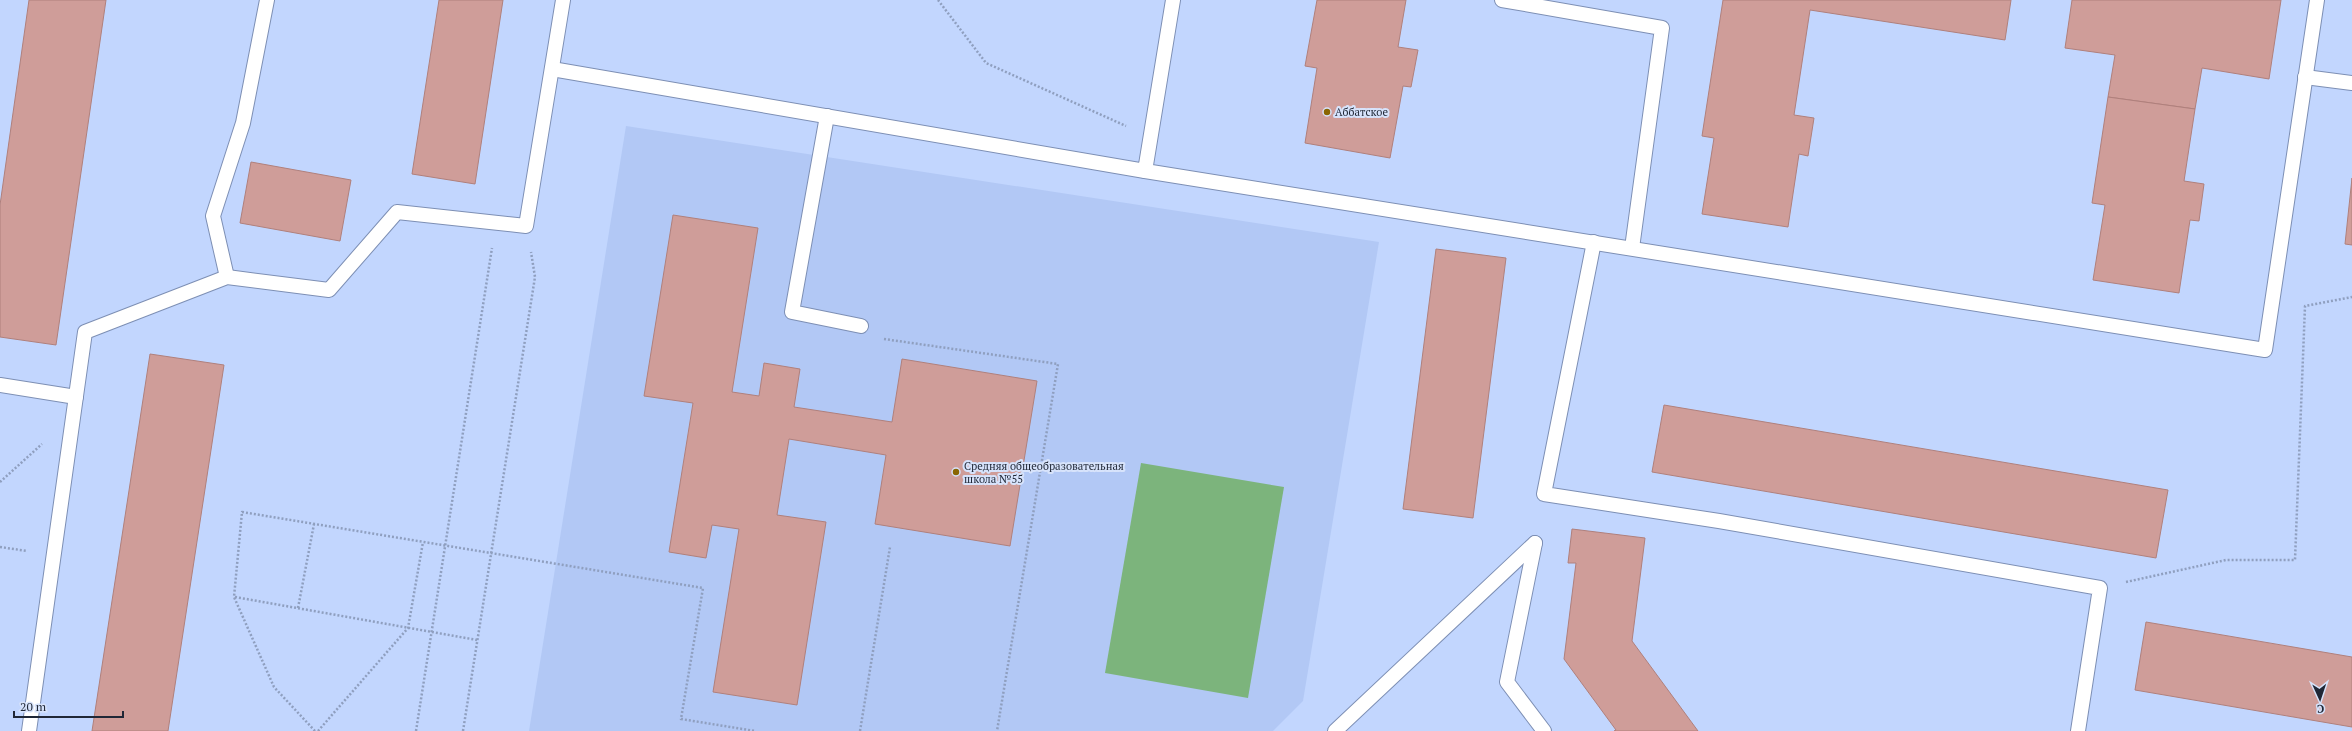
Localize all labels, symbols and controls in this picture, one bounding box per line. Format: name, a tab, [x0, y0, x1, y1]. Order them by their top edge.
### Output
place label: Аббатское	[1335, 105, 1388, 119]
marker: Аббатское	[1322, 107, 1332, 117]
place label: Средняя общеобразовательная школа №55	[964, 459, 1124, 486]
marker: Средняя общеобразовательная школа №55	[951, 467, 961, 477]
north arrow	[2300, 679, 2340, 719]
scale bar	[14, 693, 123, 719]
text: 20 m	[20, 699, 47, 714]
text: С	[2317, 702, 2324, 716]

